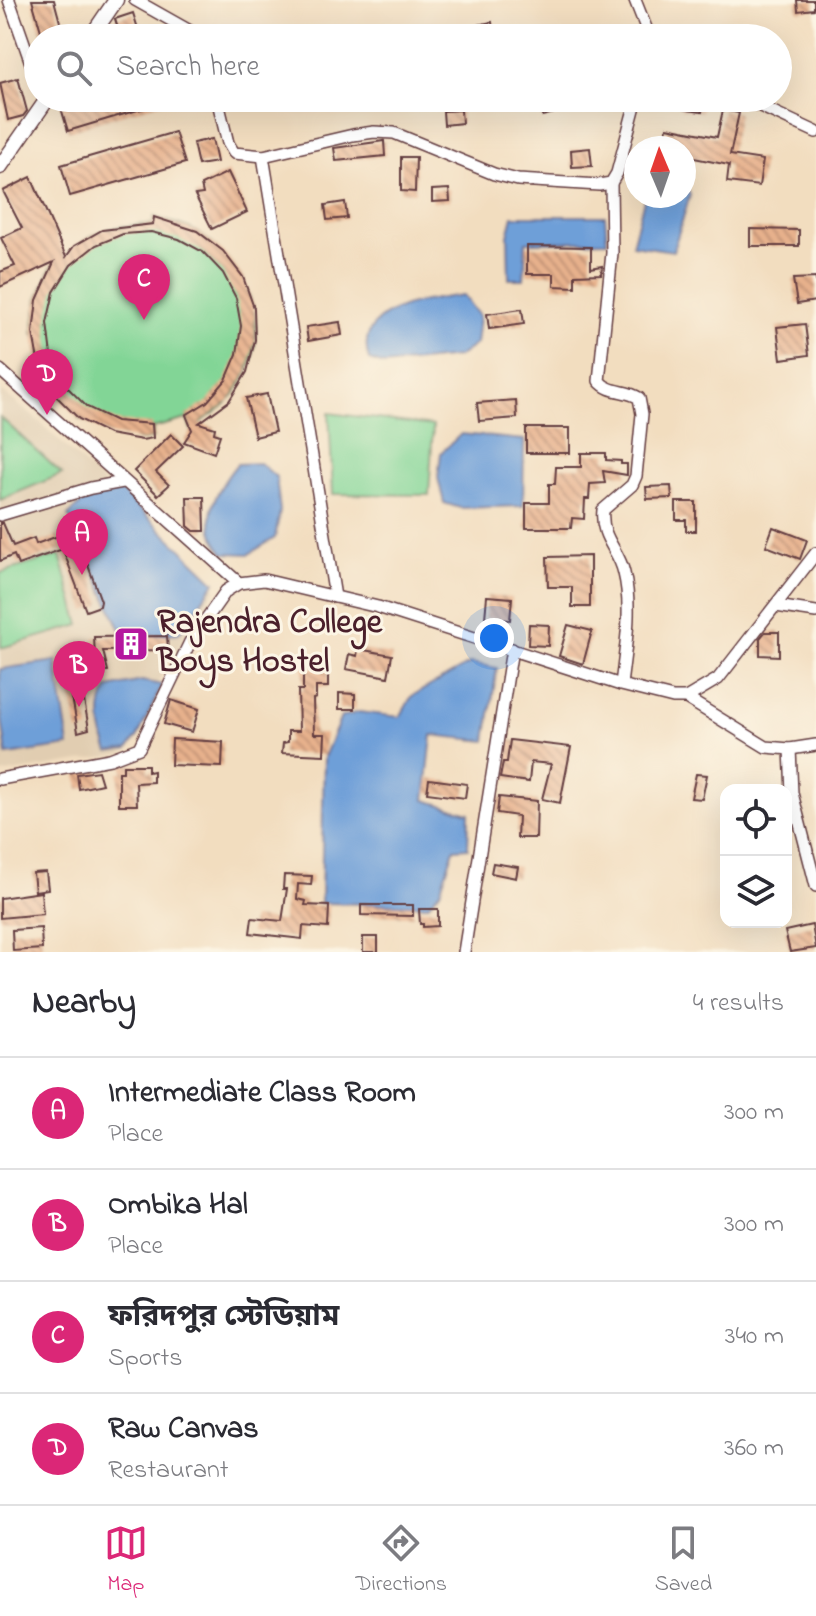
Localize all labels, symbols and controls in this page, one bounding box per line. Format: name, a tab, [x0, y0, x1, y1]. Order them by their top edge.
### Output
search box	[24, 24, 792, 112]
icon: search	[52, 46, 96, 90]
text: Search here	[116, 46, 260, 90]
north arrow	[624, 136, 696, 208]
pin: C	[118, 254, 170, 320]
pin: D	[21, 349, 73, 415]
pin: A	[56, 509, 108, 575]
place label: Rajendra College Boys Hostel	[155, 599, 383, 689]
your location	[474, 618, 514, 658]
building icon: Rajendra College Boys Hostel	[112, 625, 150, 663]
pin: B	[53, 641, 105, 707]
map controls	[720, 784, 792, 928]
button: locate	[720, 784, 792, 856]
button: layers	[720, 856, 792, 928]
text: Nearby	[32, 979, 136, 1029]
text: 4 results	[693, 985, 784, 1023]
text: Intermediate Class Room	[108, 1072, 416, 1116]
text: A	[50, 1094, 66, 1132]
text: 300 m	[724, 1094, 784, 1132]
text: Place	[108, 1116, 163, 1154]
text: Ombika Hal	[108, 1184, 248, 1228]
text: B	[49, 1206, 67, 1244]
text: 300 m	[724, 1206, 784, 1244]
text: Place	[108, 1228, 163, 1266]
text: ফরিদপুর স্টেডিয়াম	[108, 1296, 339, 1340]
text: C	[51, 1318, 65, 1356]
text: 340 m	[725, 1318, 784, 1356]
text: Sports	[108, 1340, 182, 1378]
text: Raw Canvas	[108, 1408, 258, 1452]
text: D	[48, 1430, 68, 1468]
text: 360 m	[724, 1430, 784, 1468]
text: Restaurant	[108, 1452, 228, 1490]
tab: Map	[104, 1521, 148, 1601]
tab: Directions	[356, 1521, 447, 1601]
tab: Saved	[655, 1521, 712, 1601]

